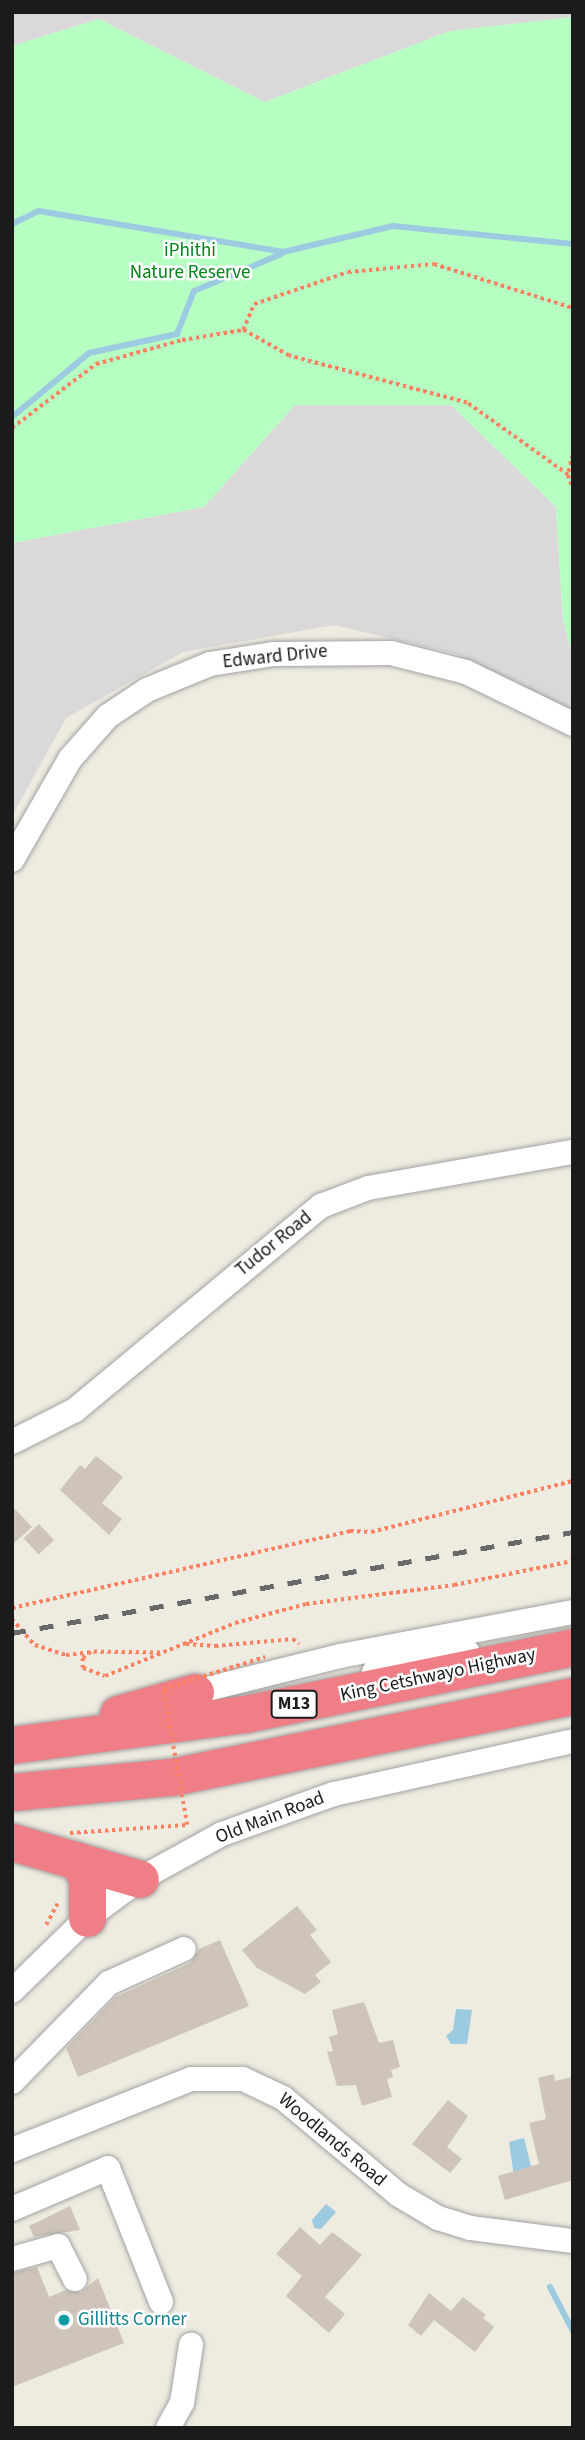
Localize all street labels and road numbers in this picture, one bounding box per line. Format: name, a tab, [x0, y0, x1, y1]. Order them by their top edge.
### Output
street label: Edward Drive	[221, 640, 329, 674]
street label: Tudor Road	[231, 1206, 317, 1282]
street label: King Cetshwayo Highway	[338, 1643, 538, 1707]
road number: M13	[270, 1689, 318, 1718]
street label: Old Main Road	[212, 1787, 328, 1849]
street label: Woodlands Road	[273, 2088, 391, 2192]

